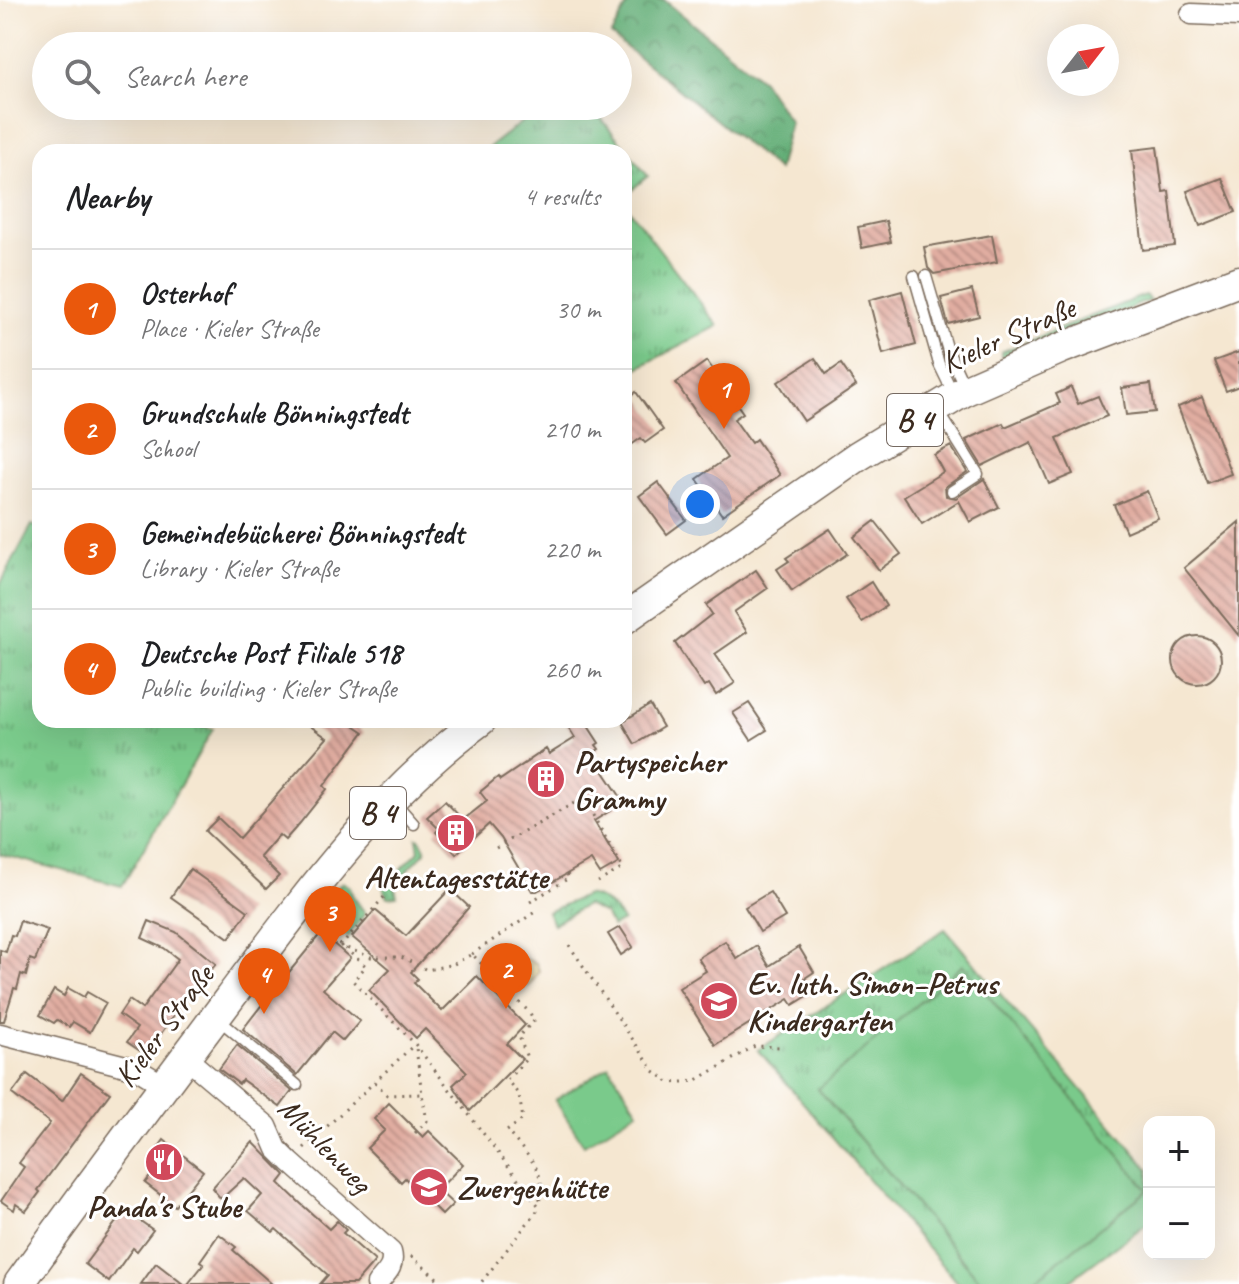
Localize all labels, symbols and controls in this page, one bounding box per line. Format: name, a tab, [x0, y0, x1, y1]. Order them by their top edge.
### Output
north arrow	[1047, 24, 1119, 96]
search box	[32, 32, 632, 120]
icon: search	[60, 54, 104, 98]
text: Search here	[124, 57, 246, 95]
text: Nearby	[64, 175, 150, 218]
text: 4 results	[524, 180, 600, 213]
text: Osterhof	[140, 274, 231, 312]
street label: Kieler Straße	[935, 286, 1084, 383]
text: 1	[84, 293, 96, 326]
text: 30 m	[556, 293, 600, 326]
text: Place · Kieler Straße	[140, 312, 319, 345]
pin: 1	[698, 363, 750, 429]
text: Grundschule Bönningstedt	[140, 394, 408, 432]
road number: B 4	[887, 394, 943, 446]
text: 2	[84, 413, 96, 446]
text: 210 m	[544, 413, 600, 446]
text: School	[140, 432, 196, 465]
your location	[680, 484, 720, 524]
text: Gemeindebücherei Bönningstedt	[140, 514, 464, 552]
text: 3	[84, 533, 96, 566]
text: 220 m	[544, 533, 600, 566]
text: Library · Kieler Straße	[140, 552, 339, 585]
text: Deutsche Post Filiale 518	[140, 634, 401, 672]
text: 4	[84, 653, 96, 686]
text: 260 m	[544, 653, 600, 686]
text: Public building · Kieler Straße	[140, 672, 397, 705]
place label: Partyspeicher Grammy	[574, 741, 728, 819]
building icon: Partyspeicher Grammy	[525, 758, 567, 800]
road number: B 4	[350, 787, 406, 839]
building icon: Altentagesstätte	[435, 812, 477, 854]
place label: Altentagesstätte	[365, 857, 551, 898]
pin: 3	[304, 886, 356, 952]
pin: 2	[480, 943, 532, 1009]
pin: 4	[238, 948, 290, 1014]
street label: Kieler Straße	[105, 955, 225, 1095]
place label: Ev. luth. Simon–Petrus Kindergarten	[747, 963, 1000, 1041]
school or university icon: Ev. luth. Simon–Petrus Kindergarten	[698, 980, 740, 1022]
street label: Mühlenweg	[269, 1088, 383, 1204]
map controls	[1143, 1116, 1215, 1260]
button: +	[1143, 1116, 1215, 1188]
restaurant icon: Panda's Stube	[143, 1141, 185, 1183]
school or university icon: Zwergenhütte	[408, 1166, 450, 1208]
place label: Zwergenhütte	[457, 1167, 610, 1208]
place label: Panda's Stube	[87, 1186, 244, 1227]
button: −	[1143, 1188, 1215, 1260]

